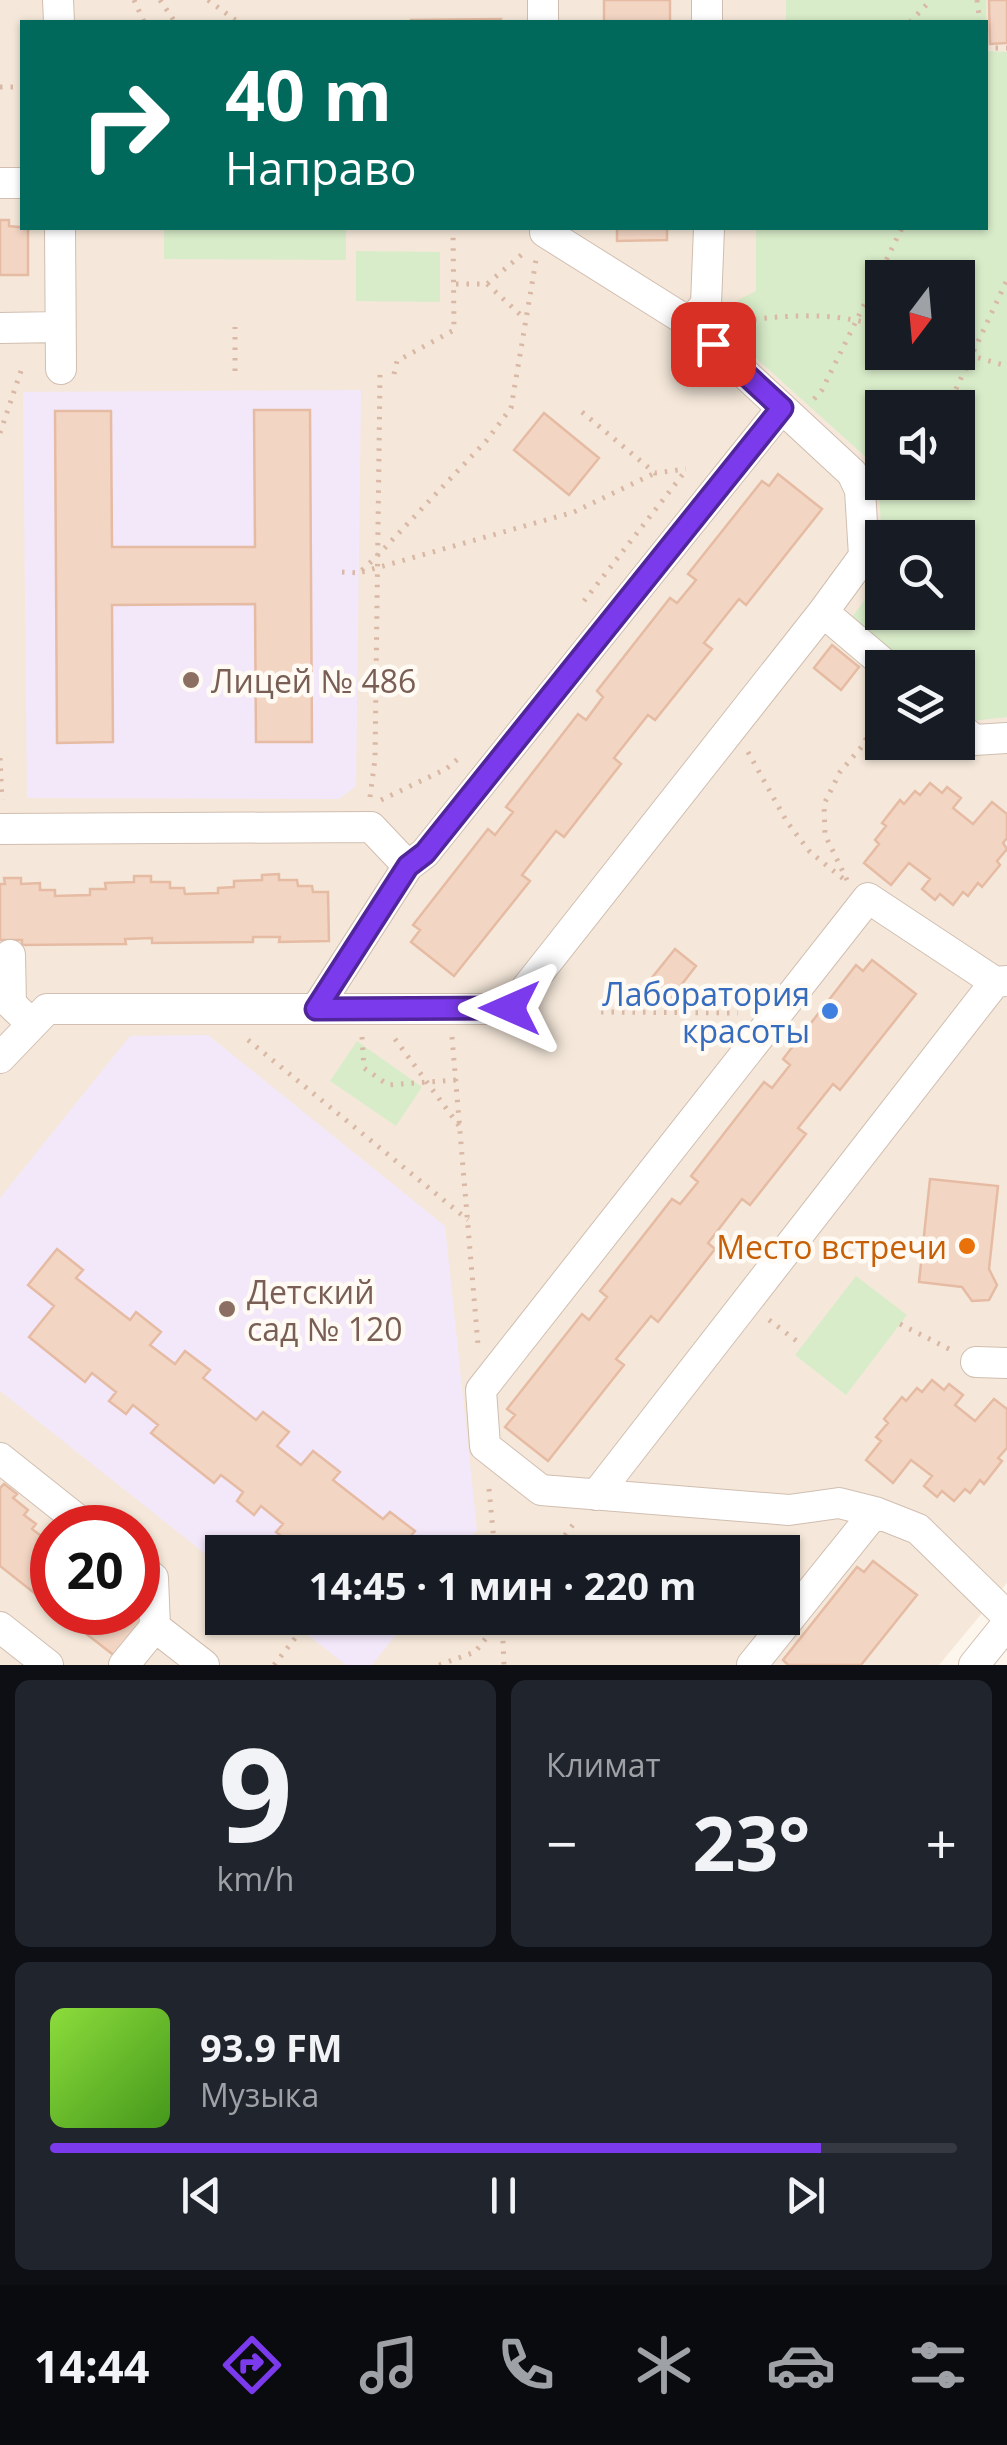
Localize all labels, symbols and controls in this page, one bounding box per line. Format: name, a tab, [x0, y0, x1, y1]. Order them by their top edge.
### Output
text: 40 m	[225, 46, 392, 142]
icon: right	[60, 60, 190, 190]
text: Направо	[225, 137, 417, 198]
north arrow	[865, 260, 975, 370]
map controls	[865, 260, 975, 760]
pin	[671, 302, 756, 387]
icon: arrive	[686, 317, 741, 372]
button: sound	[865, 390, 975, 500]
button: search	[865, 520, 975, 630]
button: layers	[865, 650, 975, 760]
place label: Лицей № 486	[211, 659, 416, 702]
marker: Лицей № 486	[180, 669, 202, 691]
position arrow	[458, 956, 562, 1060]
place label: Лаборатория красоты	[602, 972, 810, 1052]
marker: Лаборатория красоты	[819, 1000, 841, 1022]
place label: Место встречи	[716, 1225, 947, 1268]
marker: Место встречи	[956, 1235, 978, 1257]
place label: Детский сад № 120	[247, 1270, 403, 1350]
marker: Детский сад № 120	[216, 1298, 238, 1320]
speed limit sign: 20	[30, 1505, 160, 1635]
text: 14:45 · 1 мин · 220 m	[309, 1559, 696, 1611]
text: 9	[218, 1703, 293, 1880]
text: Климат	[546, 1743, 660, 1786]
text: 23°	[693, 1791, 810, 1893]
text: −	[546, 1805, 577, 1880]
text: +	[926, 1805, 957, 1880]
text: km/h	[217, 1857, 294, 1900]
text: 93.9 FM	[200, 2021, 343, 2073]
text: Музыка	[200, 2073, 319, 2116]
icon: previous	[174, 2168, 229, 2223]
icon: pause	[476, 2168, 531, 2223]
icon: next	[778, 2168, 833, 2223]
icon: directions	[217, 2330, 287, 2400]
icon: music	[354, 2330, 424, 2400]
icon: phone	[491, 2330, 561, 2400]
icon: climate	[629, 2330, 699, 2400]
icon: car	[766, 2330, 836, 2400]
icon: filters	[903, 2330, 973, 2400]
text: 14:44	[34, 2335, 149, 2396]

